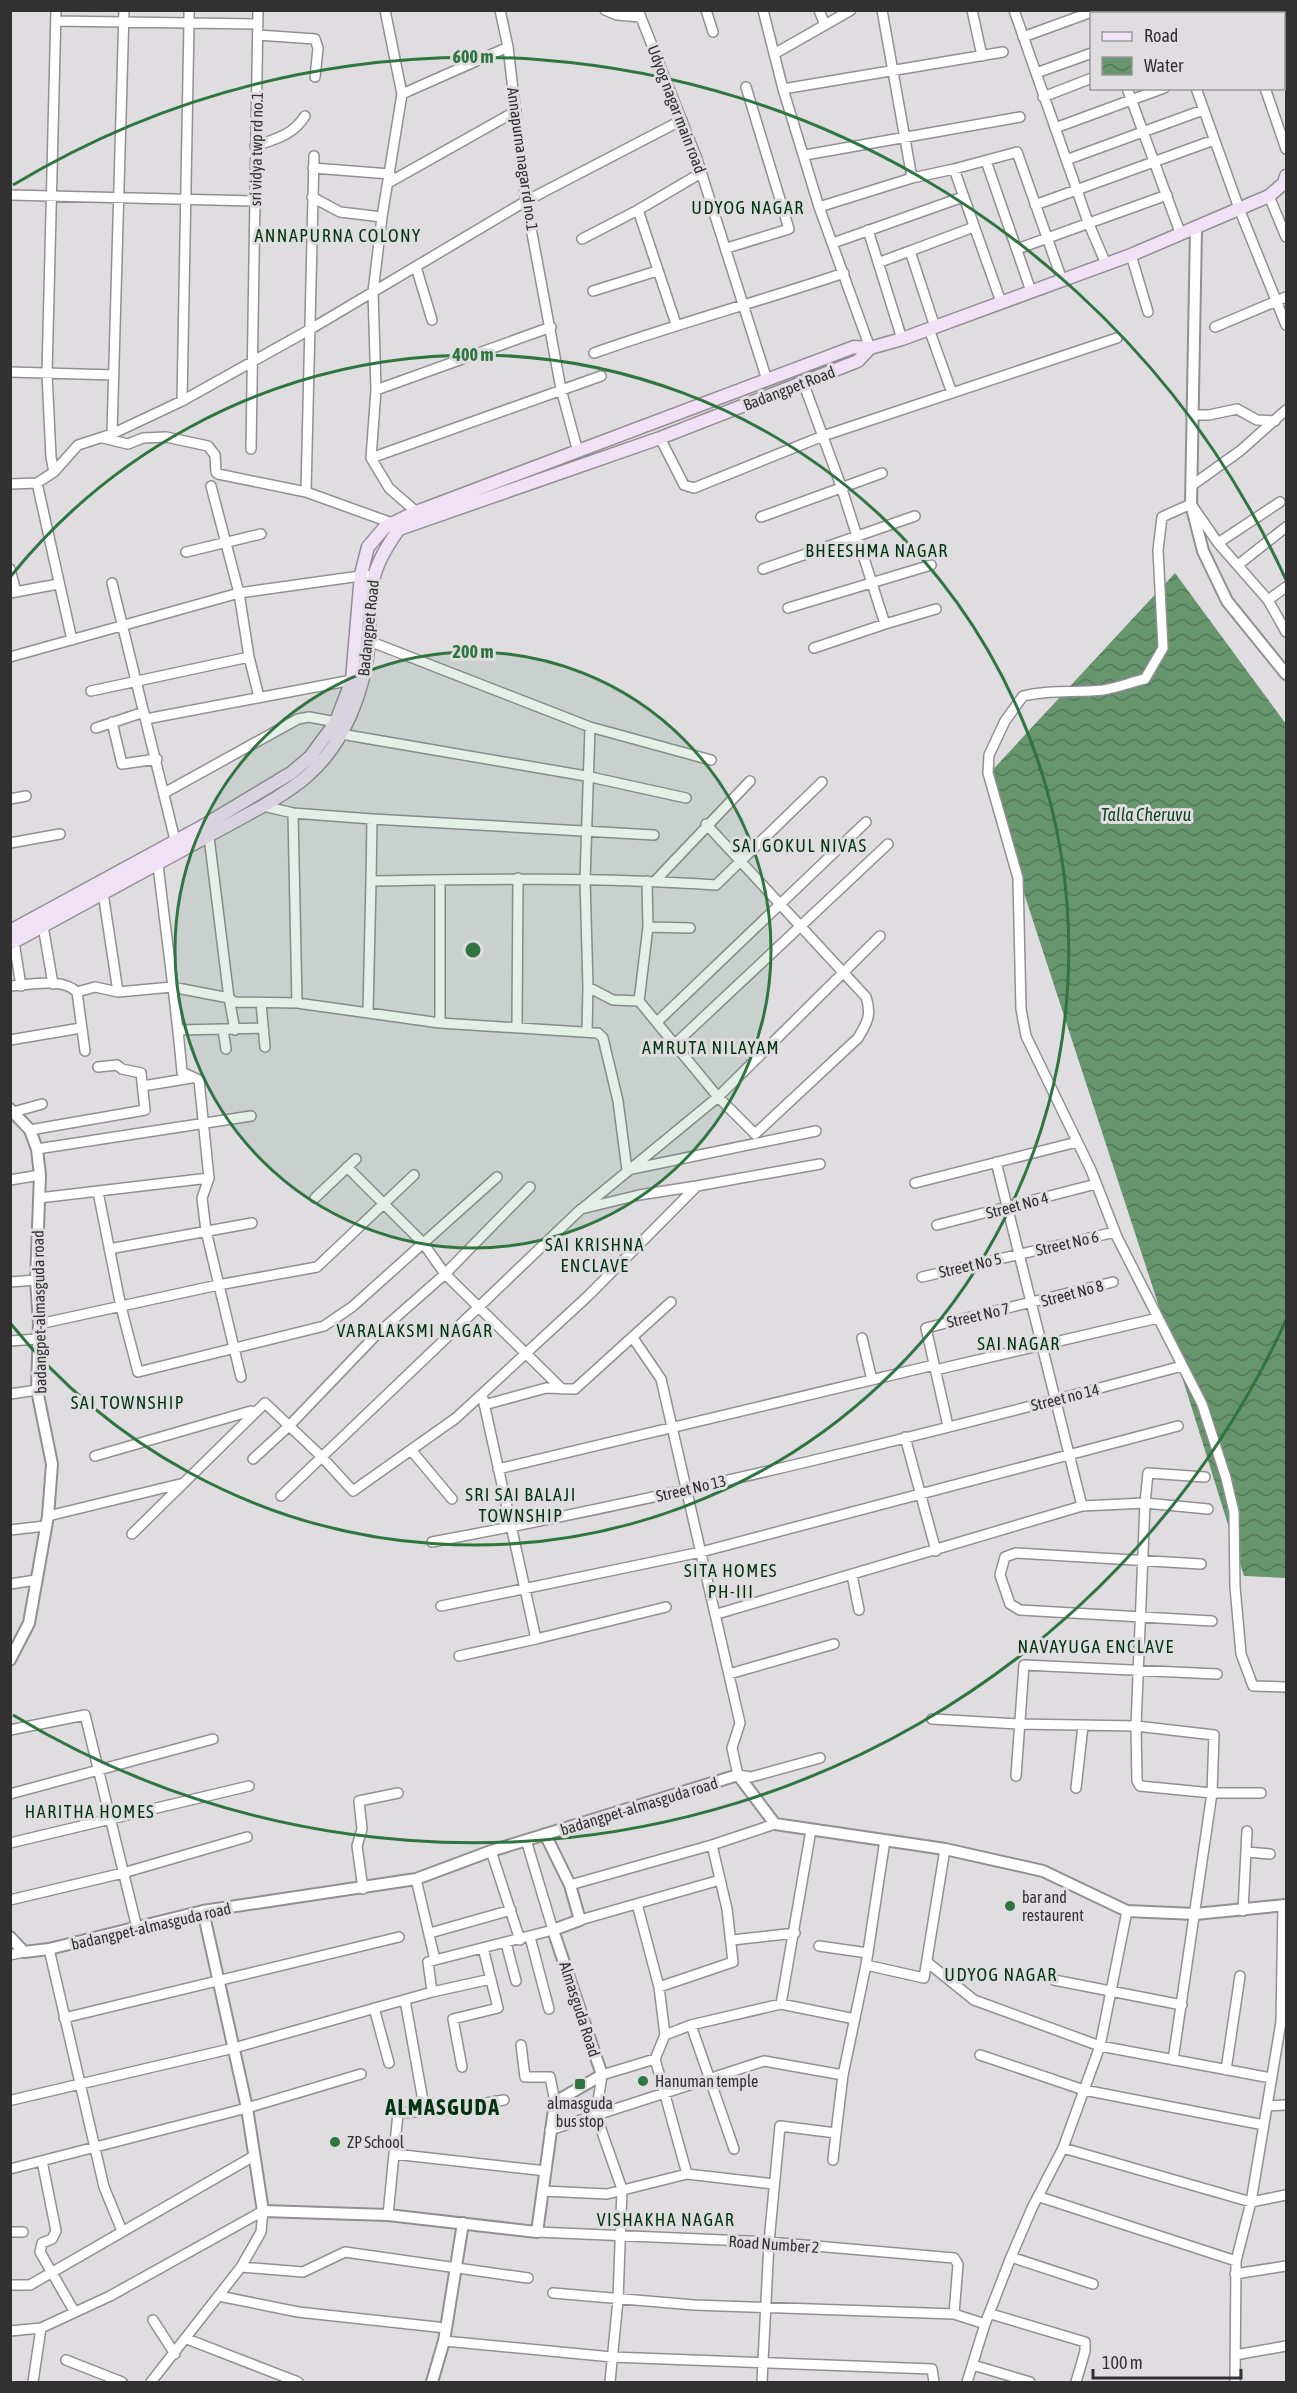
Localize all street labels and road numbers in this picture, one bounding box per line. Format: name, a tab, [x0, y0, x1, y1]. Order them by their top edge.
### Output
street label: Udyog nagar main road	[643, 42, 710, 176]
street label: Annapurna nagar rd no.1	[503, 86, 542, 232]
street label: sri vidya twp rd no.1	[246, 92, 267, 206]
street label: Badangpet Road	[741, 362, 838, 415]
street label: Badangpet Road	[354, 579, 383, 677]
street label: Street No 4	[984, 1188, 1050, 1222]
street label: Street No 6	[1034, 1227, 1100, 1259]
street label: badangpet-almasguda road	[29, 1230, 50, 1394]
street label: Street No 5	[937, 1249, 1003, 1281]
street label: Street No 8	[1039, 1276, 1105, 1310]
street label: Street No 7	[945, 1299, 1011, 1331]
street label: Street no 14	[1029, 1380, 1101, 1414]
street label: Street No 13	[654, 1471, 728, 1505]
street label: badangpet-almasguda road	[558, 1773, 720, 1839]
street label: badangpet-almasguda road	[69, 1899, 233, 1954]
street label: Almasguda Road	[555, 1959, 604, 2059]
street label: Road Number 2	[728, 2232, 820, 2256]

